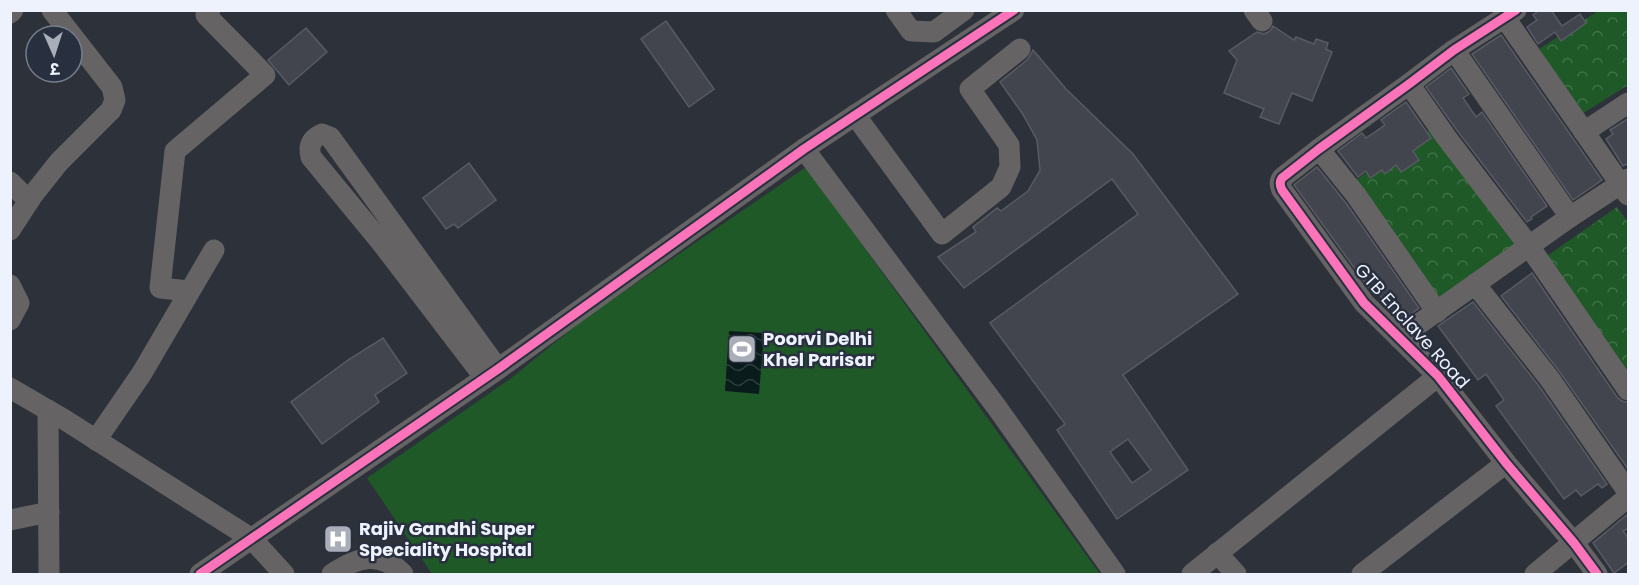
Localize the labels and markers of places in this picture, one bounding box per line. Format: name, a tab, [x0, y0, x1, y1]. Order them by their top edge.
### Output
place label: Poorvi Delhi Khel Parisar	[763, 326, 875, 372]
sports icon: Poorvi Delhi Khel Parisar	[726, 333, 758, 365]
place label: Rajiv Gandhi Super Speciality Hospital	[359, 516, 535, 562]
hospital icon: Rajiv Gandhi Super Speciality Hospital	[322, 523, 354, 555]

